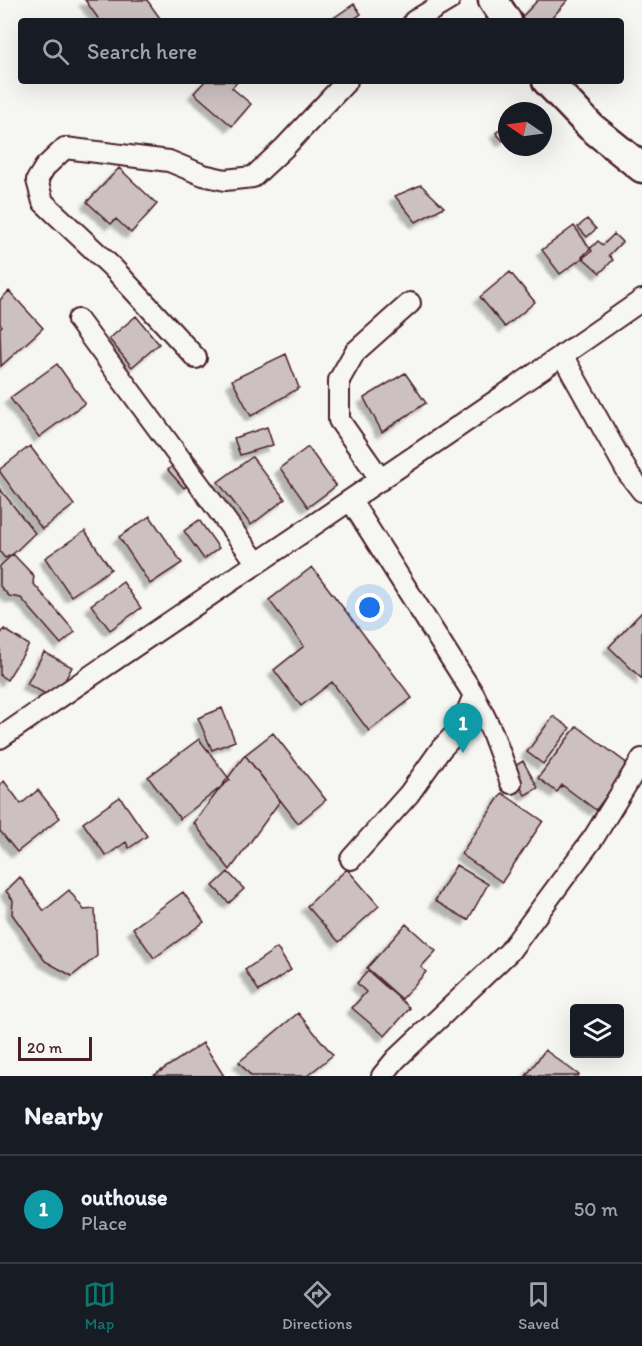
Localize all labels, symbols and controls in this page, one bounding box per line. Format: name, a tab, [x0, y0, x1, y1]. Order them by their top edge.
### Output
search box	[18, 18, 624, 84]
icon: search	[39, 35, 72, 68]
text: Search here	[87, 38, 197, 65]
north arrow	[498, 102, 552, 156]
your location	[355, 593, 384, 622]
pin: 1	[444, 704, 482, 753]
map controls	[570, 1004, 624, 1058]
button: layers	[570, 1004, 624, 1058]
scale bar	[18, 1034, 92, 1062]
text: 20 m	[27, 1038, 62, 1057]
text: Nearby	[24, 1099, 103, 1131]
text: outhouse	[81, 1184, 167, 1211]
text: 1	[39, 1197, 48, 1221]
text: 50 m	[574, 1197, 618, 1221]
text: Place	[81, 1211, 127, 1235]
tab: Map	[83, 1278, 116, 1333]
tab: Directions	[282, 1278, 352, 1333]
tab: Saved	[518, 1278, 559, 1333]

